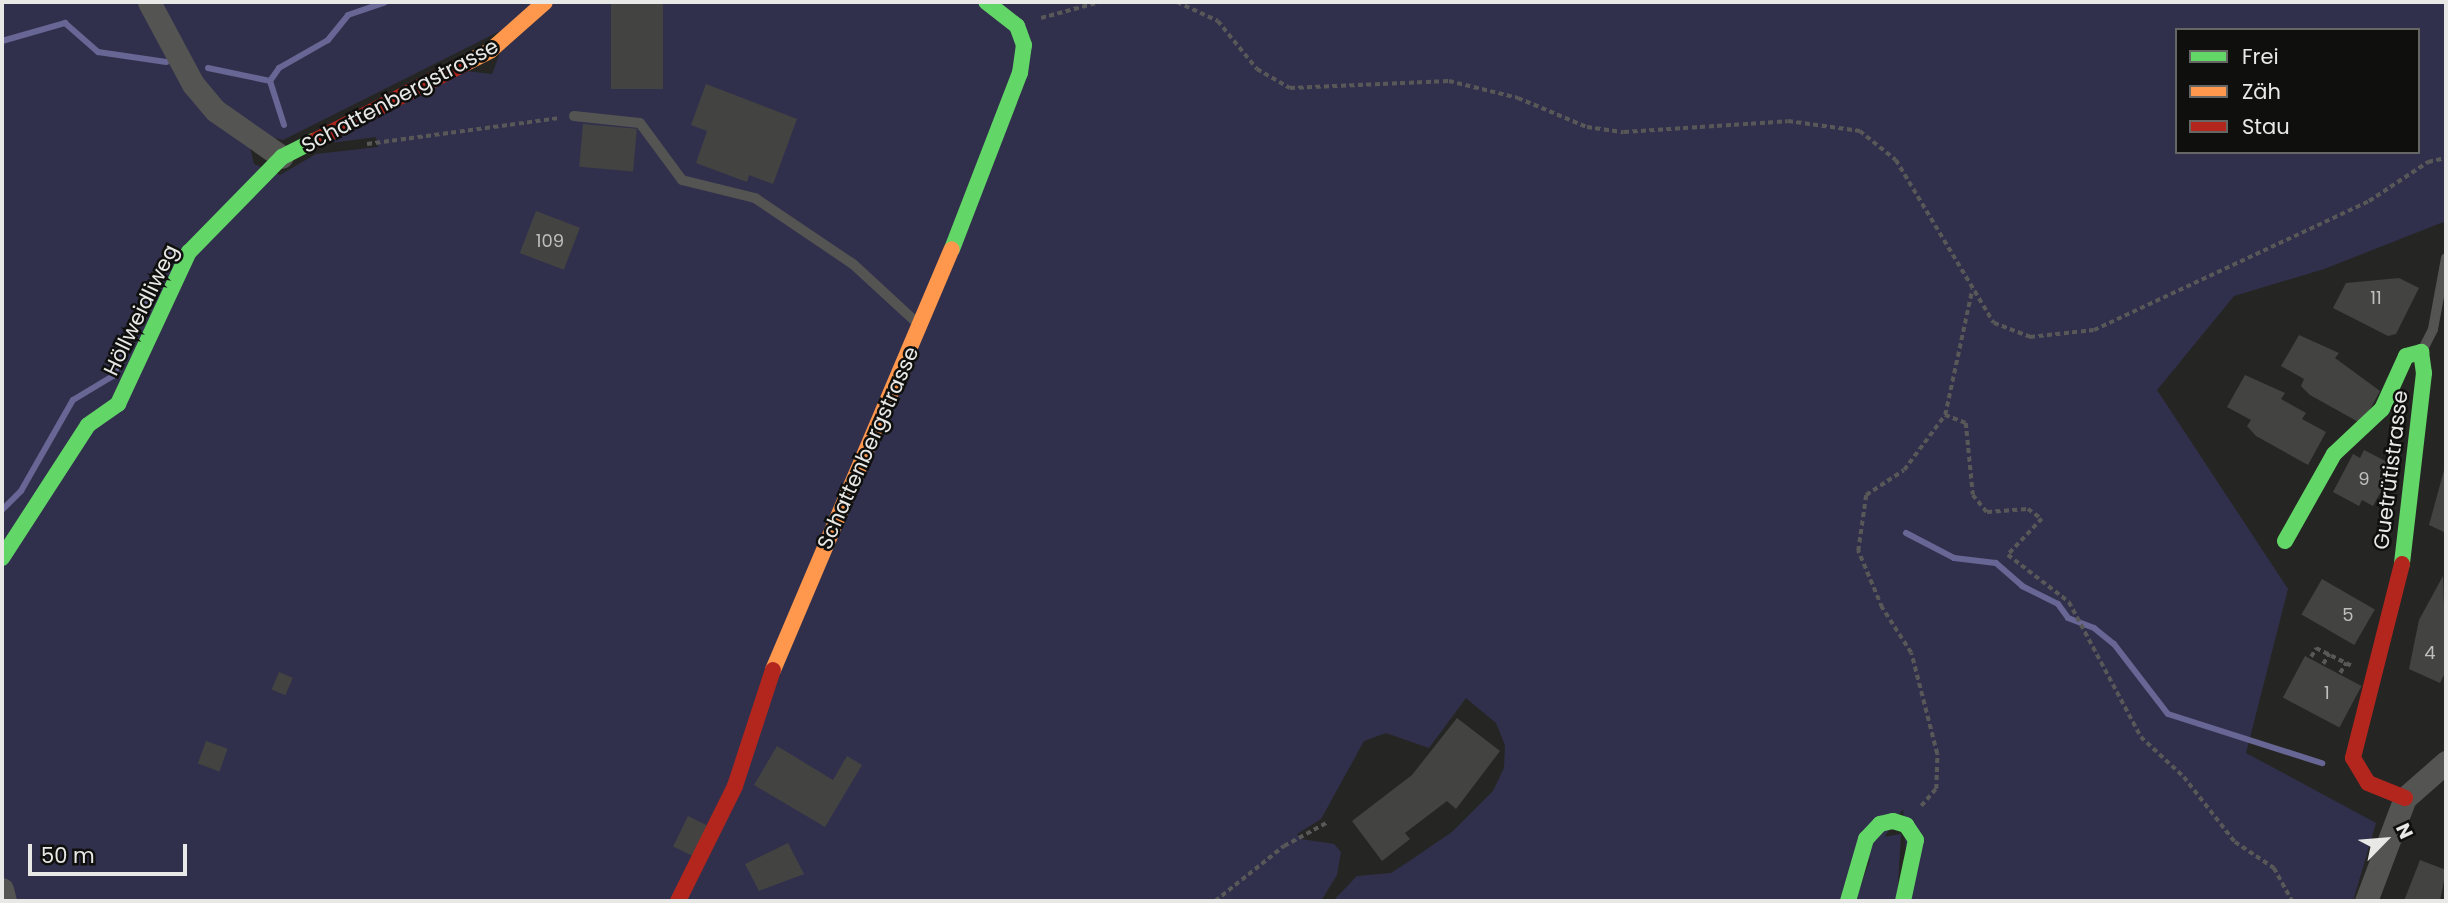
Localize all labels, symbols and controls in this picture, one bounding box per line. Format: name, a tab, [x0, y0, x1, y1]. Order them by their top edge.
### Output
legend	[2175, 28, 2420, 154]
street label: Schattenbergstrasse	[297, 33, 503, 159]
text: Frei	[2242, 42, 2279, 71]
text: Zäh	[2242, 77, 2281, 106]
text: Stau	[2242, 112, 2290, 141]
house number: 109	[536, 230, 564, 252]
street label: Höllweidliweg	[98, 240, 184, 380]
house number: 11	[2370, 287, 2382, 309]
street label: Schattenbergstrasse	[812, 343, 924, 553]
street label: Guetrütistrasse	[2369, 389, 2413, 551]
house number: 9	[2358, 468, 2370, 490]
house number: 5	[2342, 604, 2354, 626]
house number: 4	[2424, 642, 2436, 664]
house number: 1	[2324, 682, 2330, 704]
north arrow	[2350, 805, 2420, 875]
text: N	[2389, 819, 2420, 843]
scale bar	[32, 830, 191, 874]
text: 50 m	[41, 841, 95, 870]

